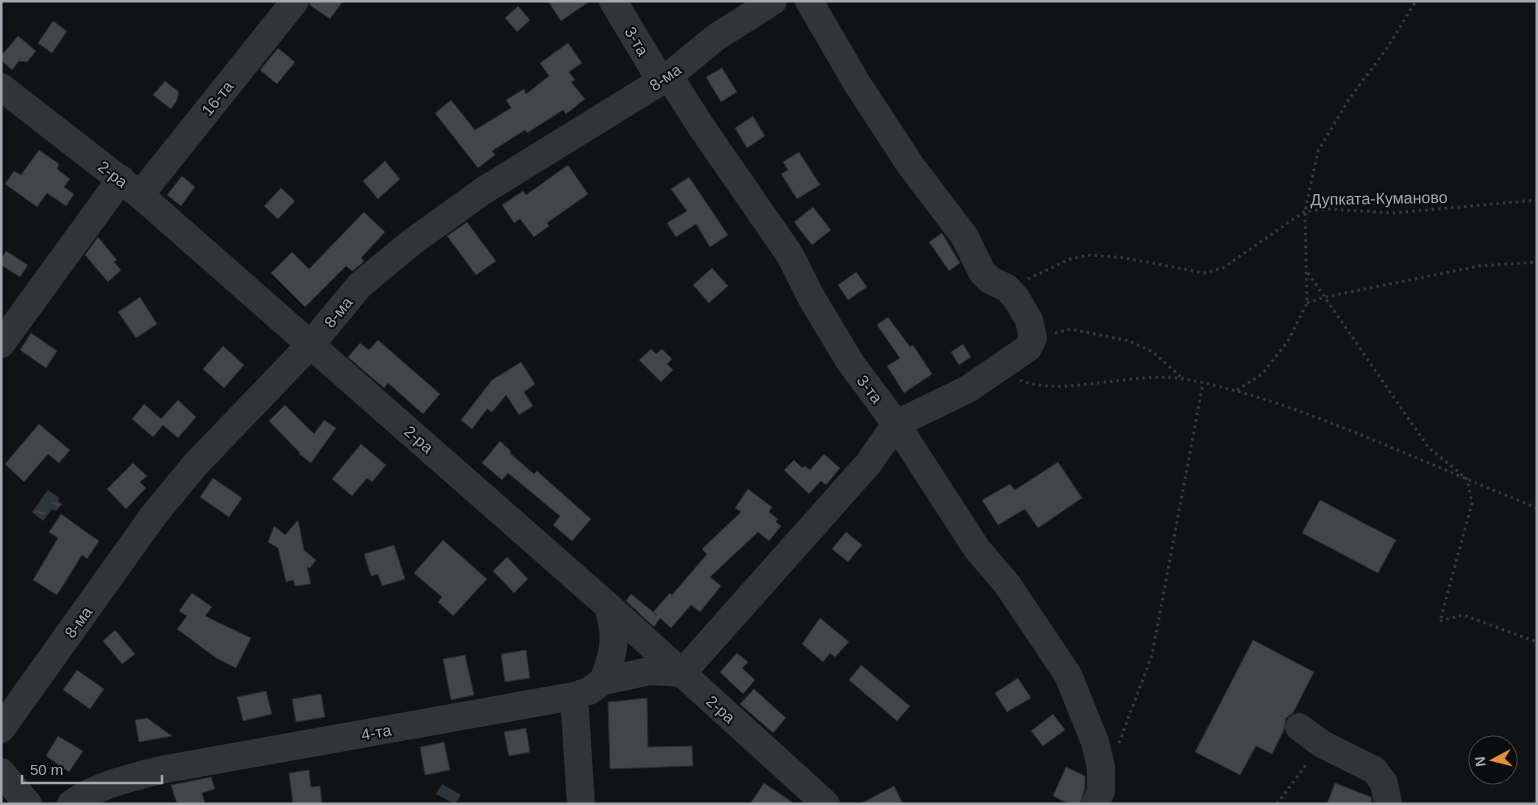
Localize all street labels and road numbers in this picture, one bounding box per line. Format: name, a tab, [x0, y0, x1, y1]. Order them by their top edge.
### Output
street label: 3-та	[621, 24, 652, 59]
street label: 8-ма	[646, 61, 684, 94]
street label: 16-та	[198, 78, 236, 119]
street label: 2-ра	[95, 158, 131, 191]
street label: Дупката-Куманово	[1310, 189, 1448, 208]
street label: 8-ма	[321, 294, 356, 331]
street label: 3-та	[854, 372, 886, 407]
street label: 2-ра	[401, 422, 436, 456]
street label: 8-ма	[61, 603, 95, 641]
street label: 2-ра	[703, 692, 738, 726]
street label: 4-та	[360, 721, 393, 743]

